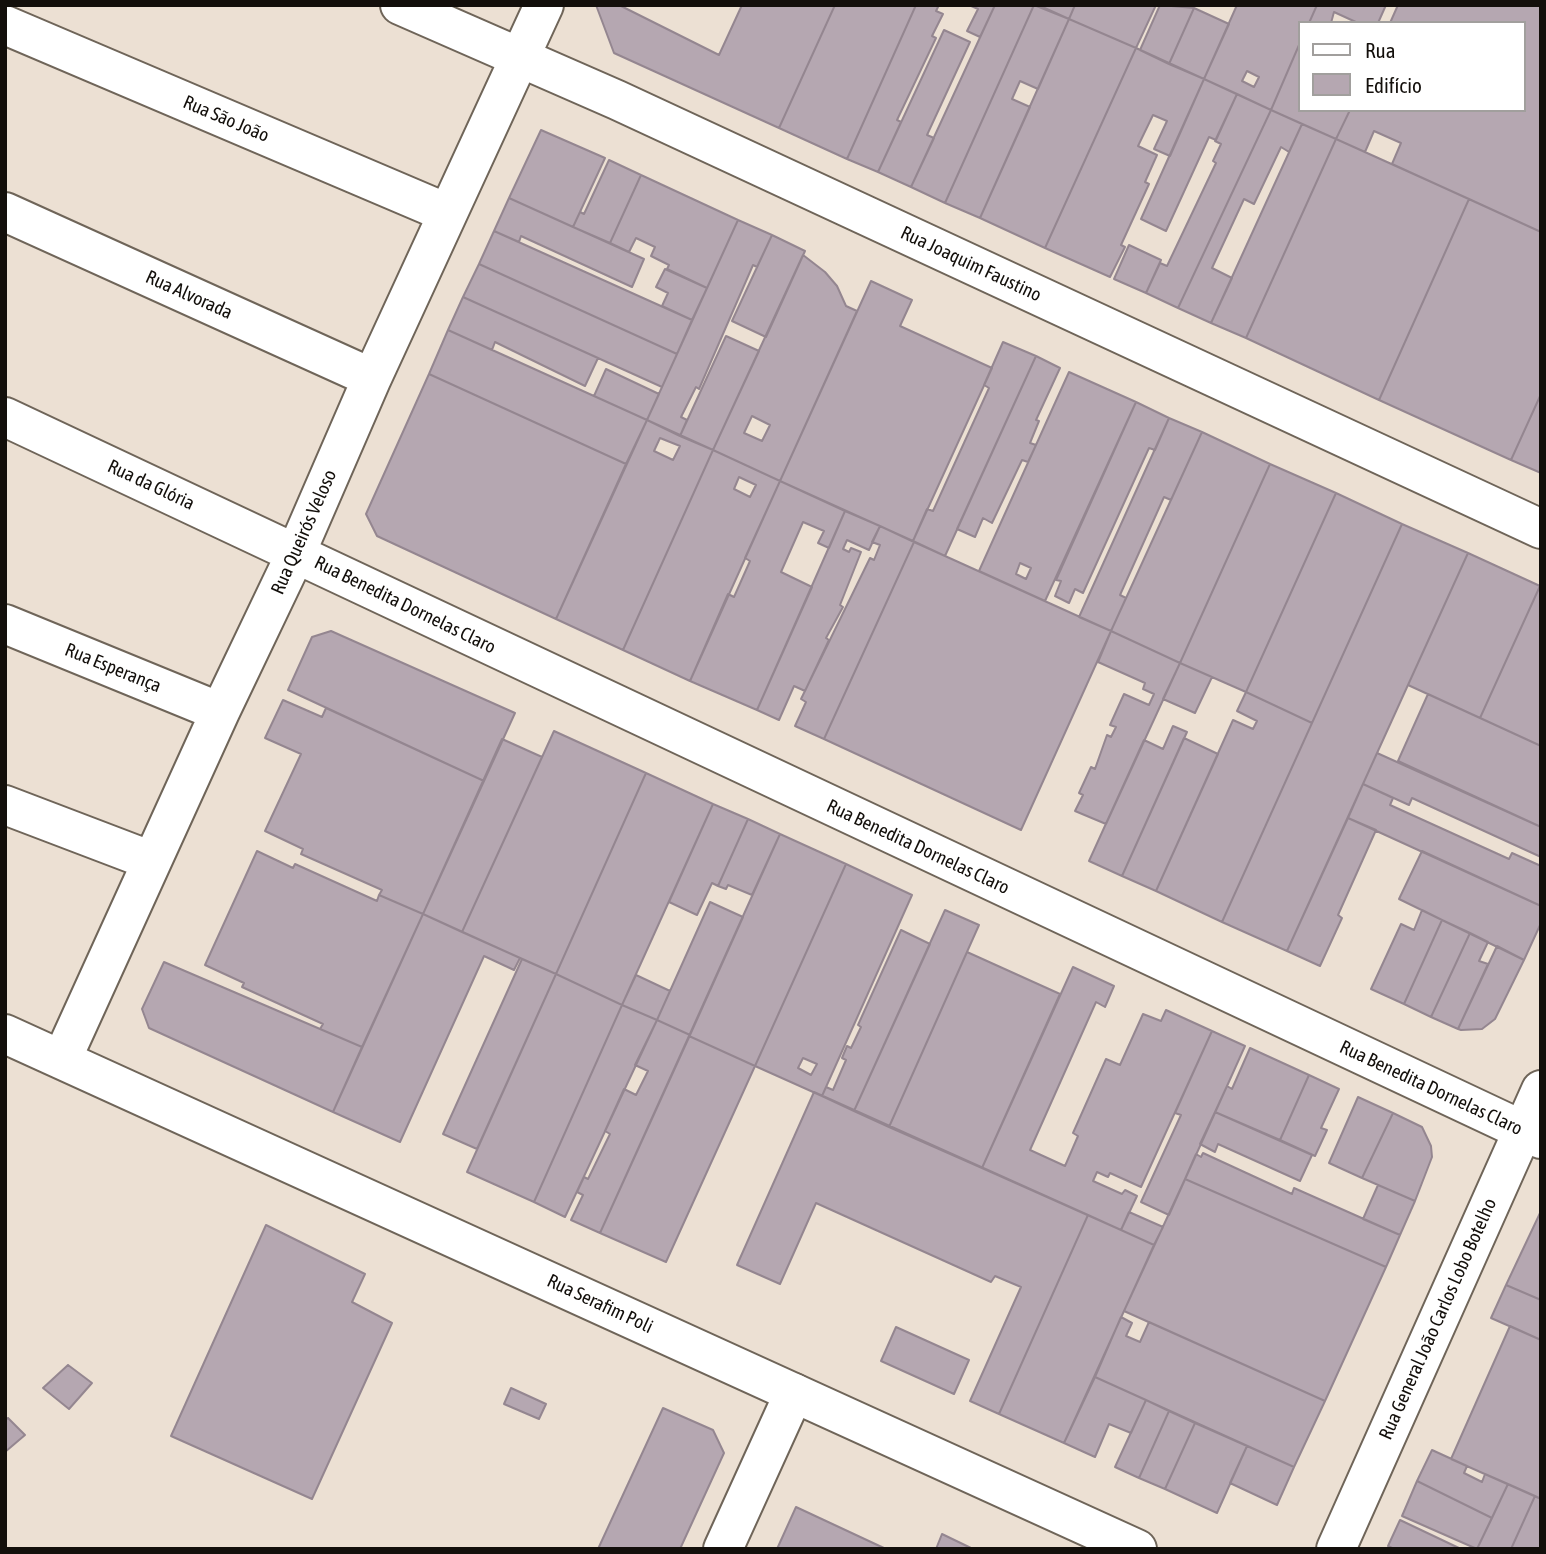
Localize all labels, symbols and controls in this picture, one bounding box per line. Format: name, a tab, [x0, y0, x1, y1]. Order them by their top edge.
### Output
legend	[1298, 21, 1525, 112]
text: Rua	[1365, 38, 1395, 62]
text: Edifício	[1365, 73, 1422, 97]
street label: Rua São João	[180, 91, 272, 147]
street label: Rua Joaquim Faustino	[897, 221, 1045, 307]
street label: Rua Alvorada	[142, 266, 236, 324]
street label: Rua da Glória	[104, 455, 198, 515]
street label: Rua Queirós Veloso	[266, 466, 342, 598]
street label: Rua Benedita Dornelas Claro	[311, 551, 499, 659]
street label: Rua Esperança	[62, 638, 164, 698]
street label: Rua Benedita Dornelas Claro	[823, 795, 1013, 899]
street label: Rua Benedita Dornelas Claro	[1336, 1036, 1526, 1140]
street label: Rua General João Carlos Lobo Botelho	[1374, 1195, 1502, 1443]
street label: Rua Serafim Poli	[543, 1270, 657, 1338]

